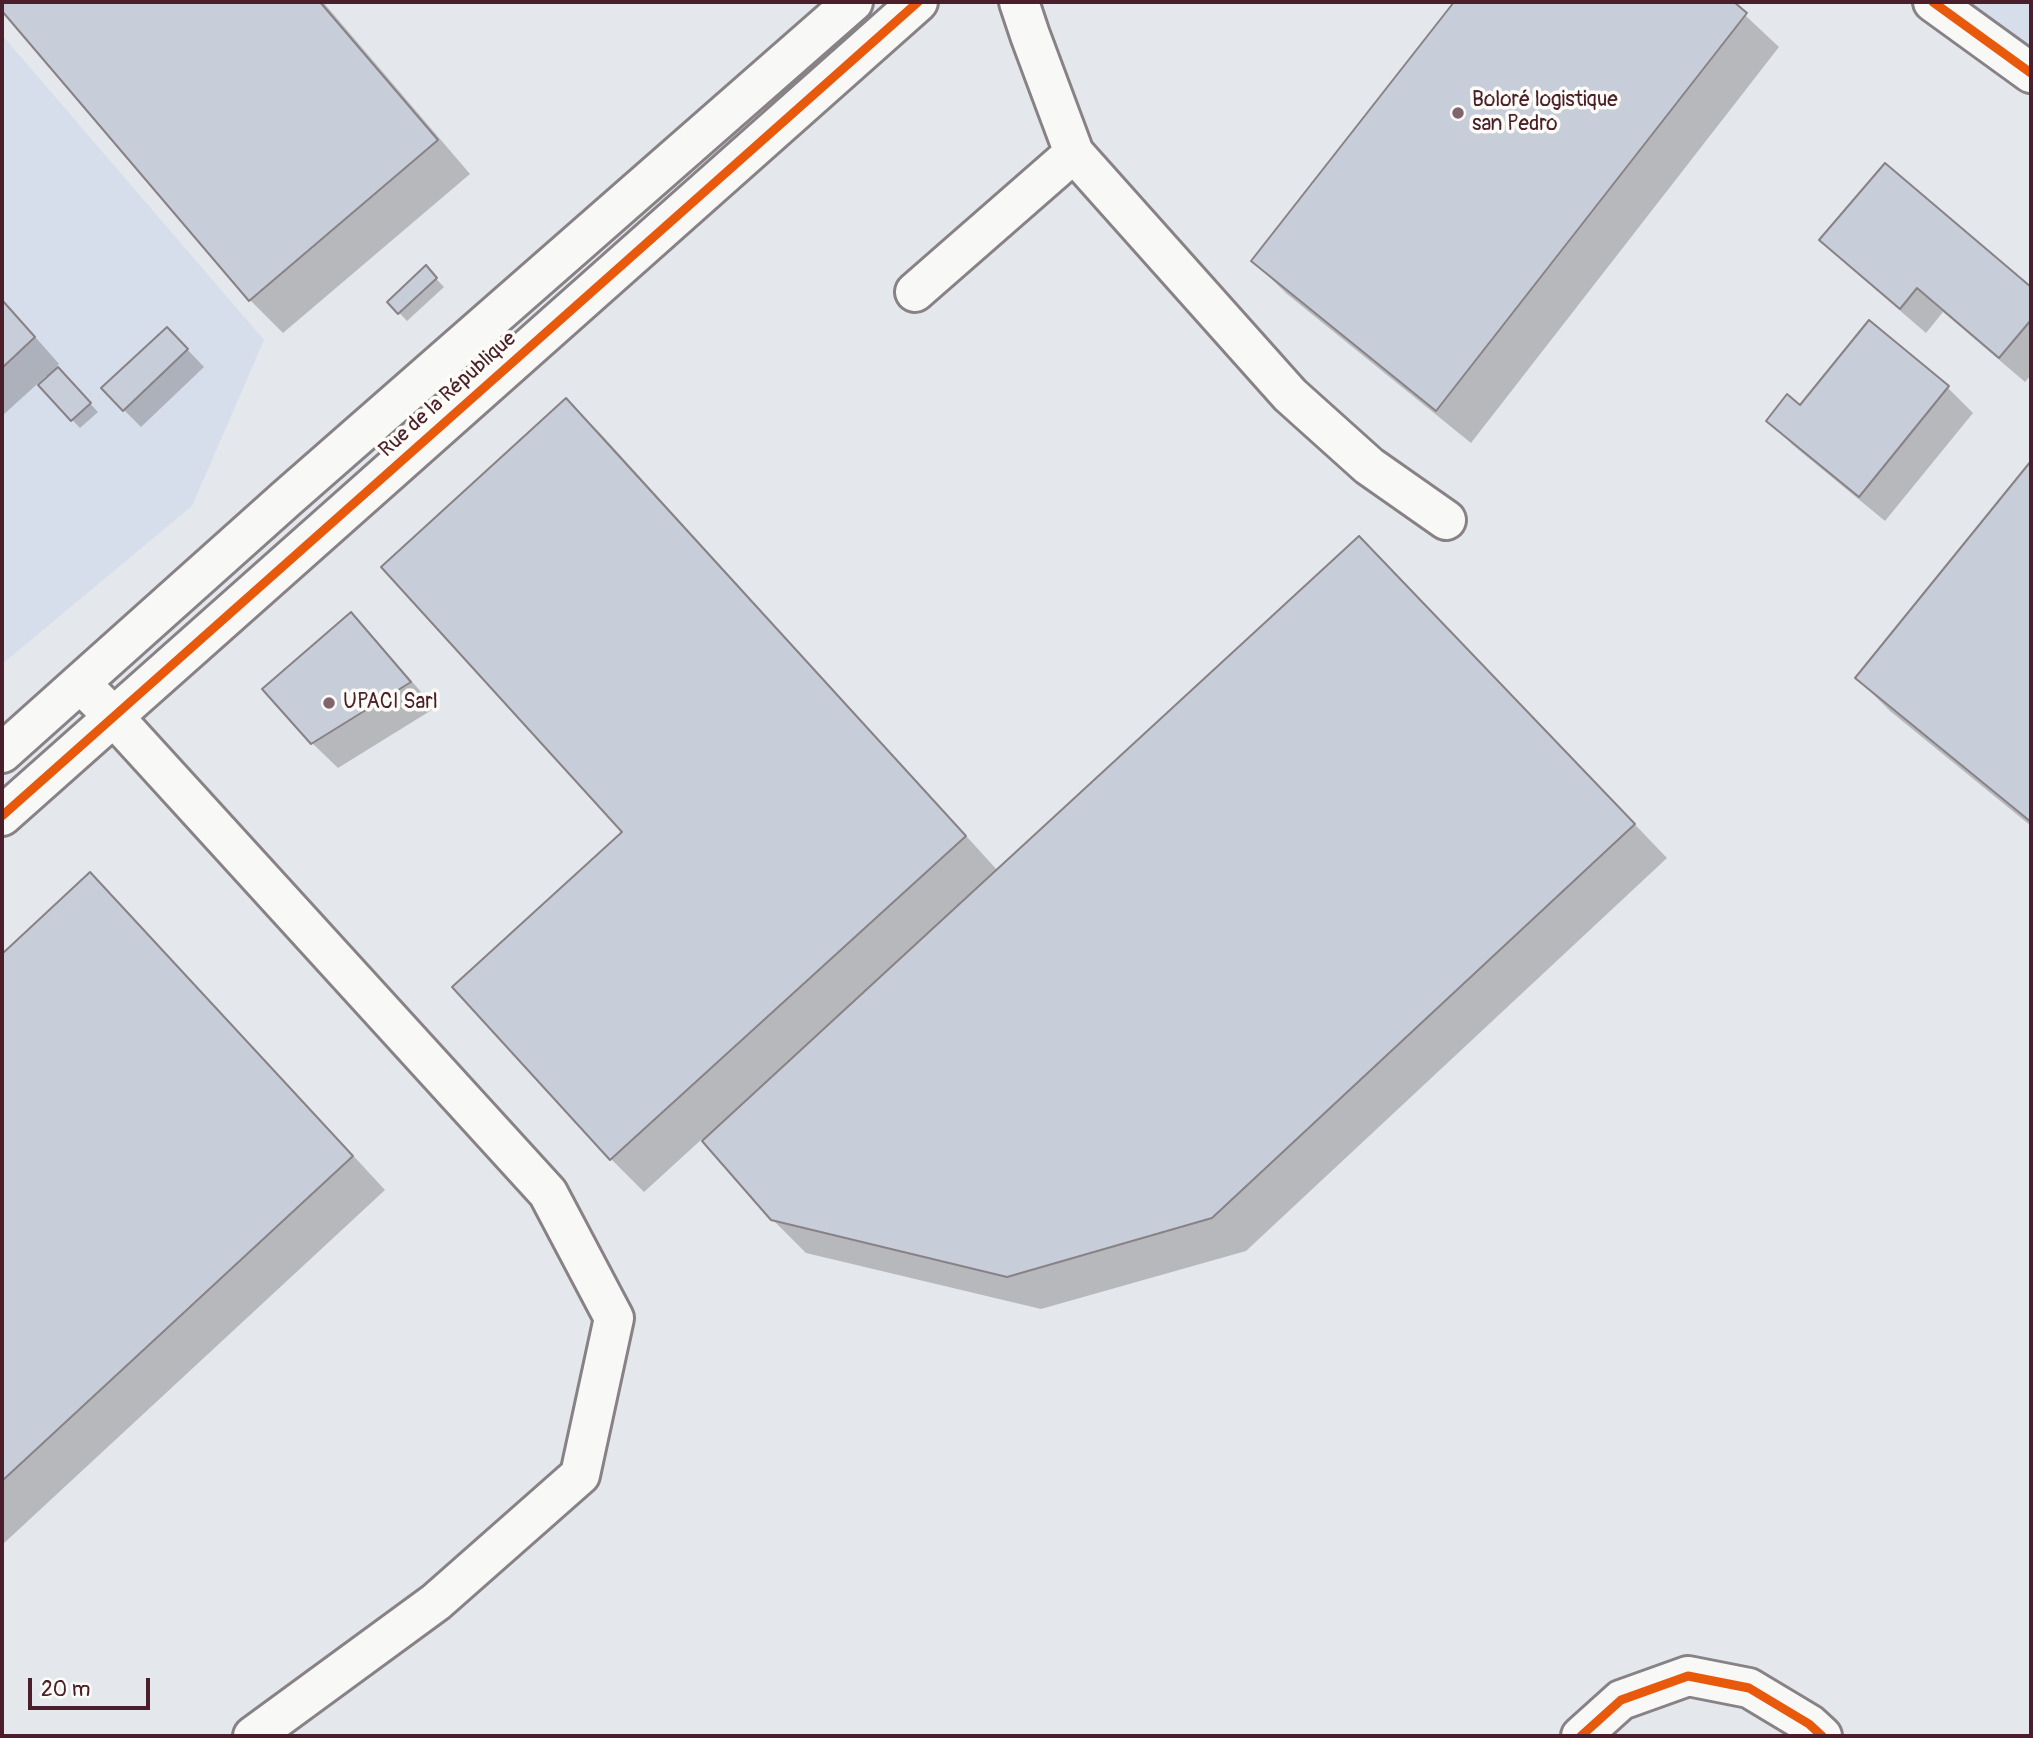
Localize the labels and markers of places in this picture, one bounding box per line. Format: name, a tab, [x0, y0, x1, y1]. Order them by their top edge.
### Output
place label: Boloré logistique san Pedro	[1472, 88, 1618, 138]
marker: Boloré logistique san Pedro	[1450, 105, 1466, 121]
place label: UPACI Sarl	[343, 690, 438, 716]
marker: UPACI Sarl	[321, 695, 337, 711]

